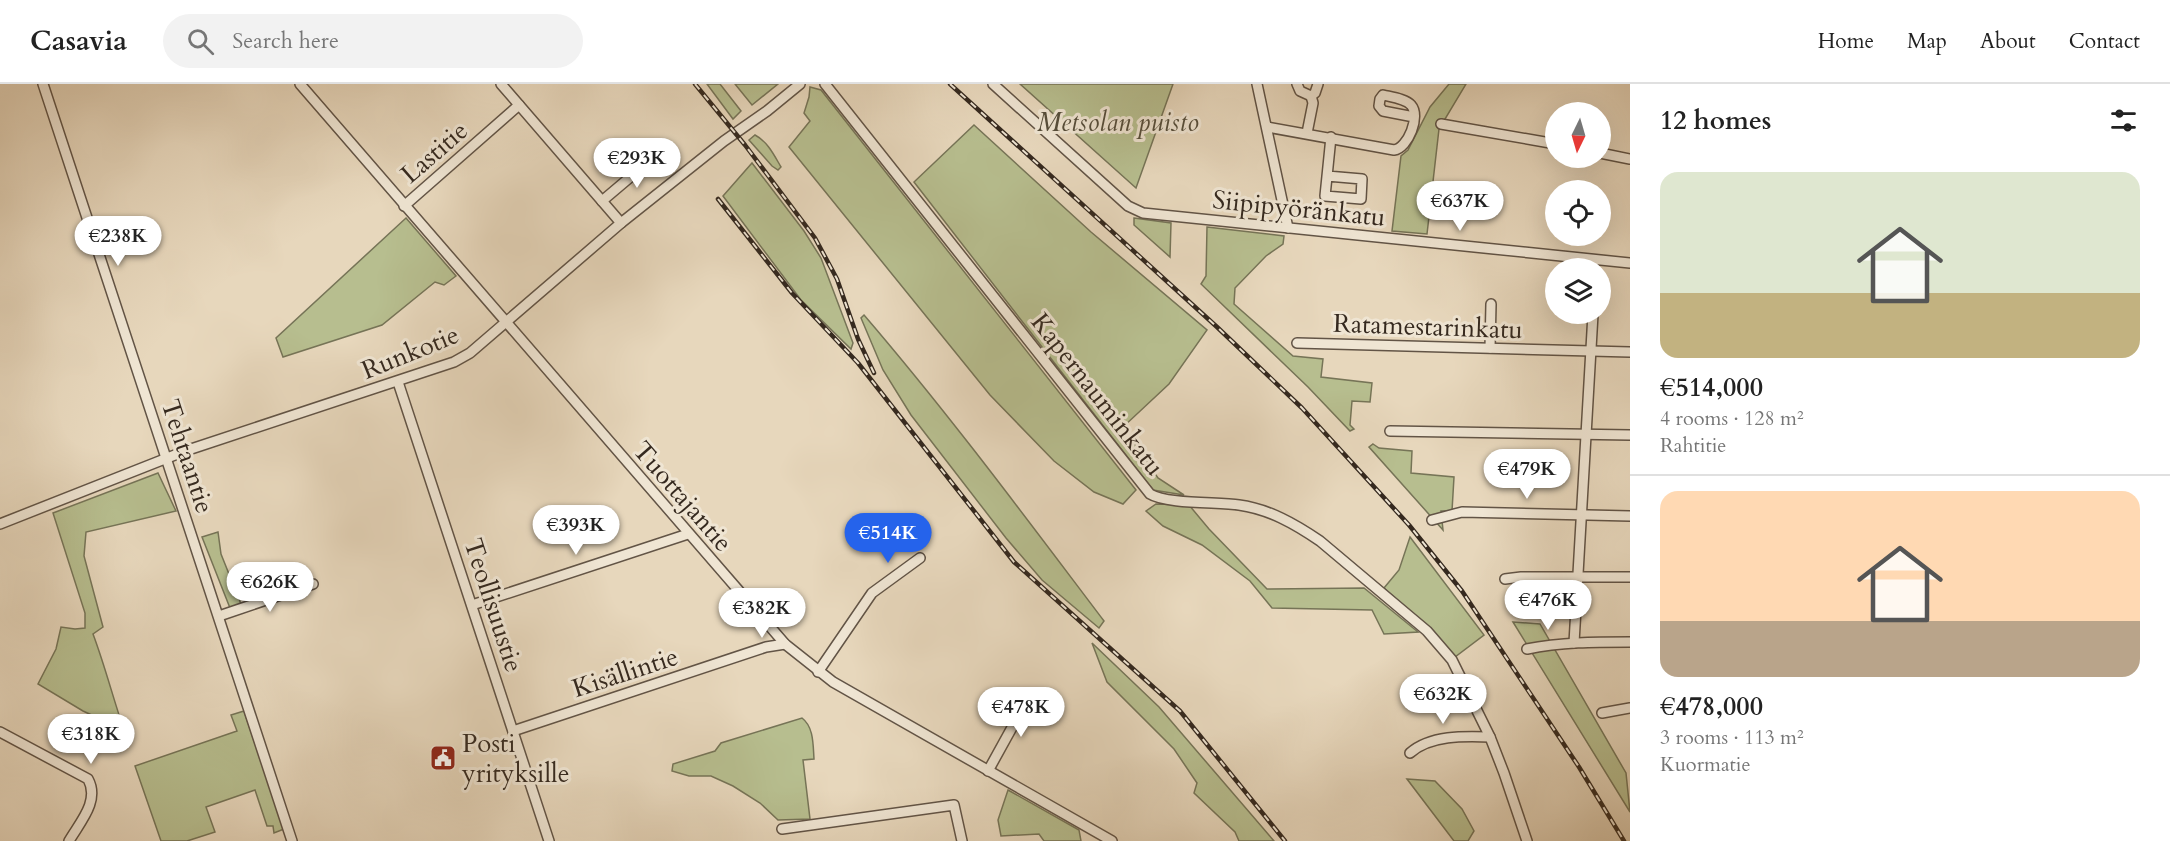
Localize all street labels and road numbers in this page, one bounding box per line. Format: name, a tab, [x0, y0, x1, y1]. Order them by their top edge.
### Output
street label: Lastitie	[393, 113, 475, 191]
street label: Siipipyöränkatu	[1211, 182, 1387, 235]
street label: Kapernauminkatu	[1023, 306, 1172, 483]
street label: Ratamestarinkatu	[1332, 306, 1523, 347]
street label: Runkotie	[356, 317, 464, 388]
street label: Tehtaantie	[153, 395, 222, 518]
street label: Tuottajantie	[625, 434, 740, 559]
street label: Teollisuustie	[455, 534, 532, 677]
street label: Kisällintie	[568, 639, 683, 706]

